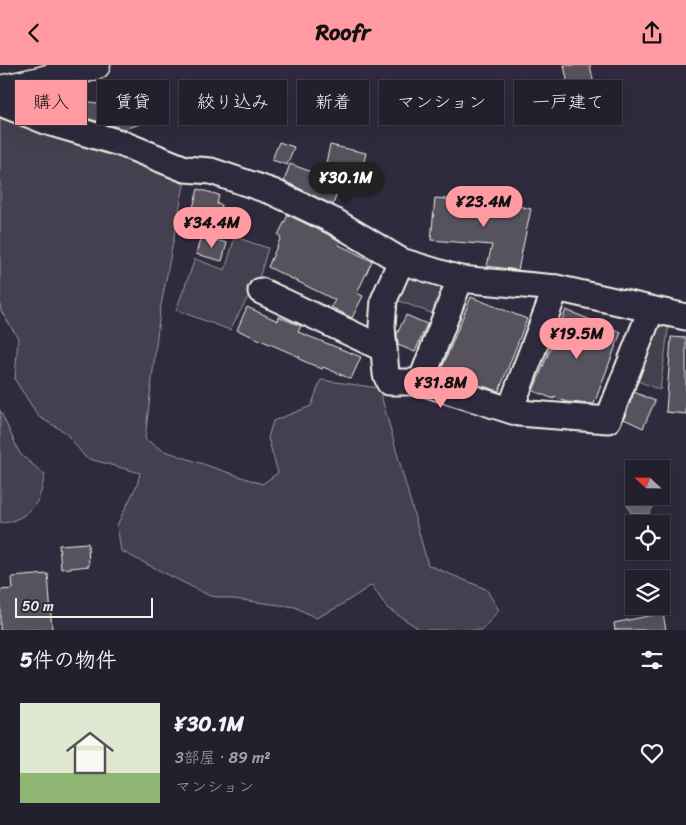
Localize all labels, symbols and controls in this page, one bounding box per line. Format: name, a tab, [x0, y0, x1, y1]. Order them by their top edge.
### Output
text: Roofr	[316, 13, 370, 52]
icon: back	[20, 19, 48, 47]
icon: share	[638, 19, 666, 47]
chip: 購入	[15, 80, 87, 125]
chip: 賃貸	[97, 80, 169, 125]
chip: 絞り込み	[179, 80, 287, 125]
chip: 新着	[297, 80, 369, 125]
chip: マンション	[379, 80, 504, 125]
chip: 一戸建て	[514, 80, 622, 125]
pin: ¥30.1M	[305, 161, 387, 204]
text: ¥30.1M	[320, 163, 372, 192]
pin: ¥23.4M	[443, 185, 525, 228]
text: ¥23.4M	[457, 187, 511, 216]
pin: ¥34.4M	[171, 207, 253, 249]
text: ¥34.4M	[184, 208, 240, 237]
pin: ¥19.5M	[536, 317, 618, 360]
text: ¥19.5M	[550, 319, 604, 348]
pin: ¥31.8M	[400, 367, 482, 409]
text: ¥31.8M	[415, 368, 467, 397]
north arrow	[625, 460, 670, 505]
map controls	[625, 460, 670, 615]
button: locate	[625, 515, 670, 560]
button: layers	[625, 570, 670, 615]
text: 50 m	[22, 594, 54, 619]
scale bar	[15, 595, 152, 618]
text: 5件の物件	[20, 641, 117, 679]
icon: filters	[638, 646, 666, 674]
text: ¥30.1M	[175, 705, 244, 743]
icon: home	[60, 723, 120, 783]
icon: heart	[638, 739, 666, 767]
text: 3部屋 · 89 m²	[175, 743, 271, 772]
text: マンション	[175, 772, 254, 801]

